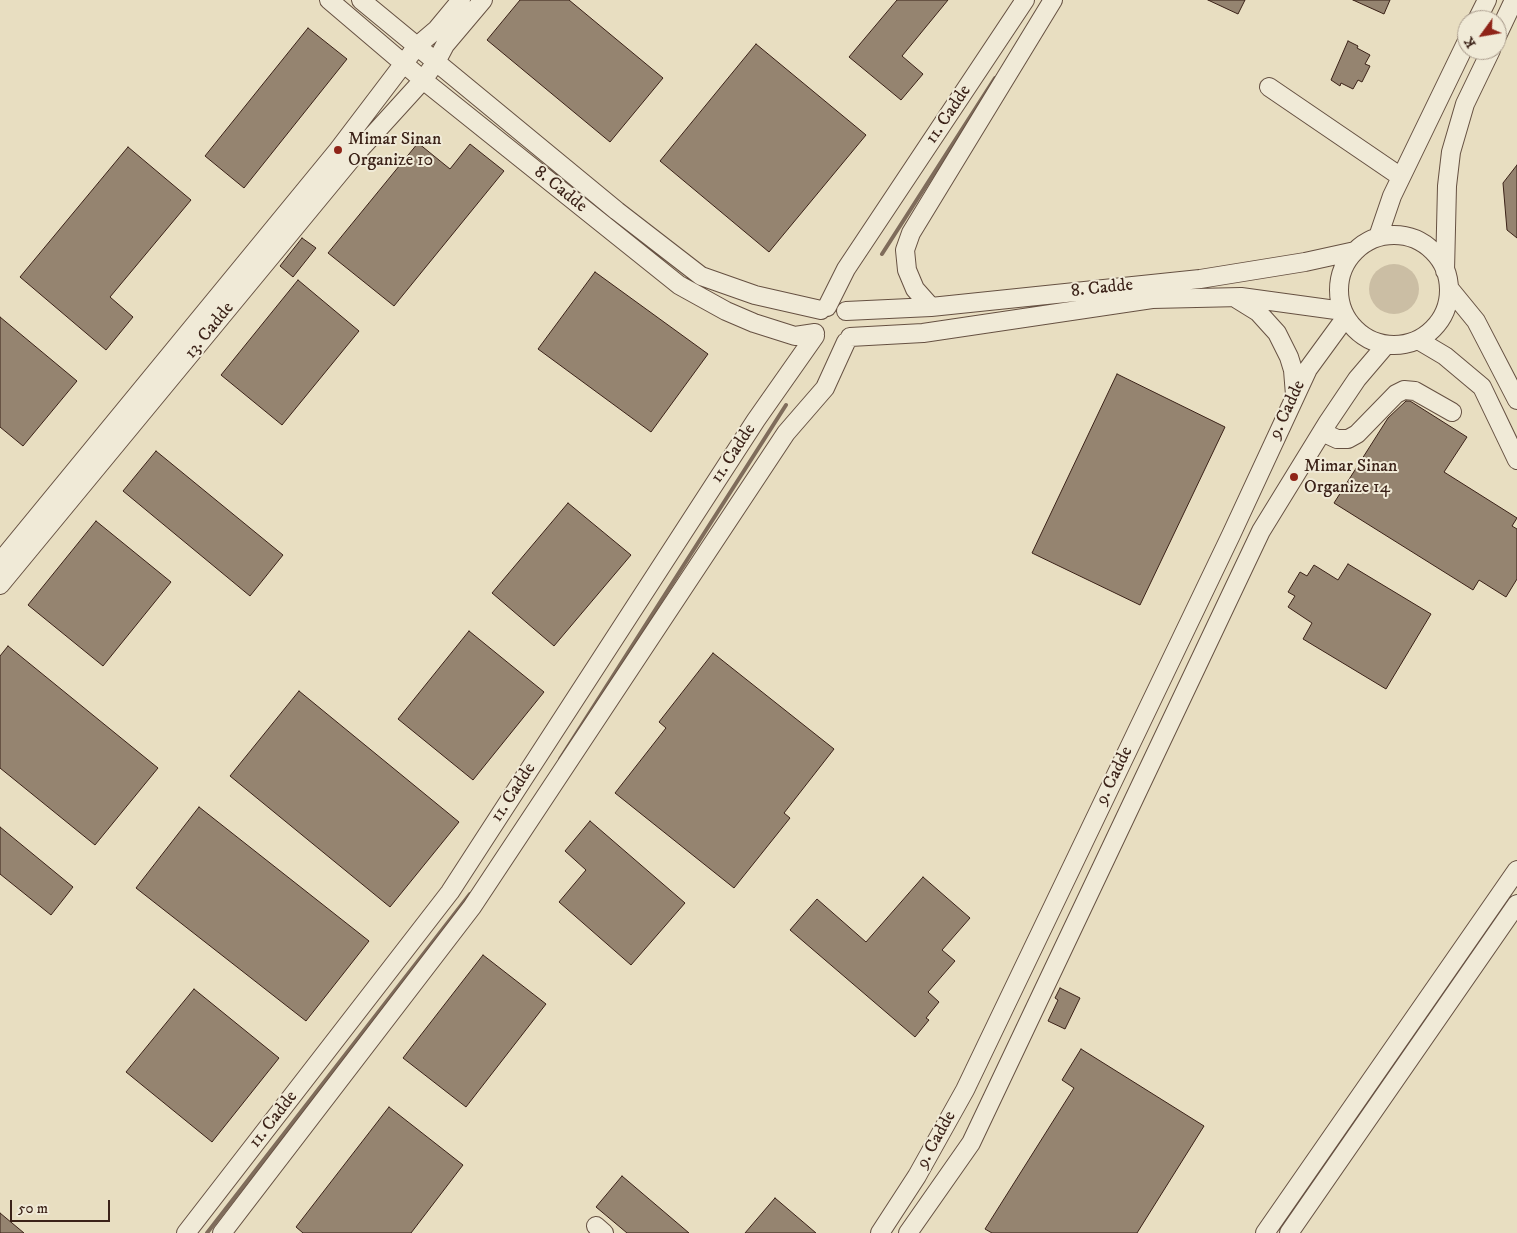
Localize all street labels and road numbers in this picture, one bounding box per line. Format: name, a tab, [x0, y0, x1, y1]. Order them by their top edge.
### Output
street label: 11. Cadde	[921, 81, 977, 149]
street label: 8. Cadde	[529, 162, 591, 218]
street label: 8. Cadde	[1070, 275, 1134, 303]
street label: 13. Cadde	[181, 298, 239, 364]
street label: 9. Cadde	[1265, 377, 1311, 443]
street label: 11. Cadde	[707, 420, 761, 488]
street label: 9. Cadde	[1092, 743, 1138, 809]
street label: 11. Cadde	[487, 759, 541, 827]
street label: 11. Cadde	[245, 1087, 303, 1153]
street label: 9. Cadde	[912, 1108, 962, 1172]

